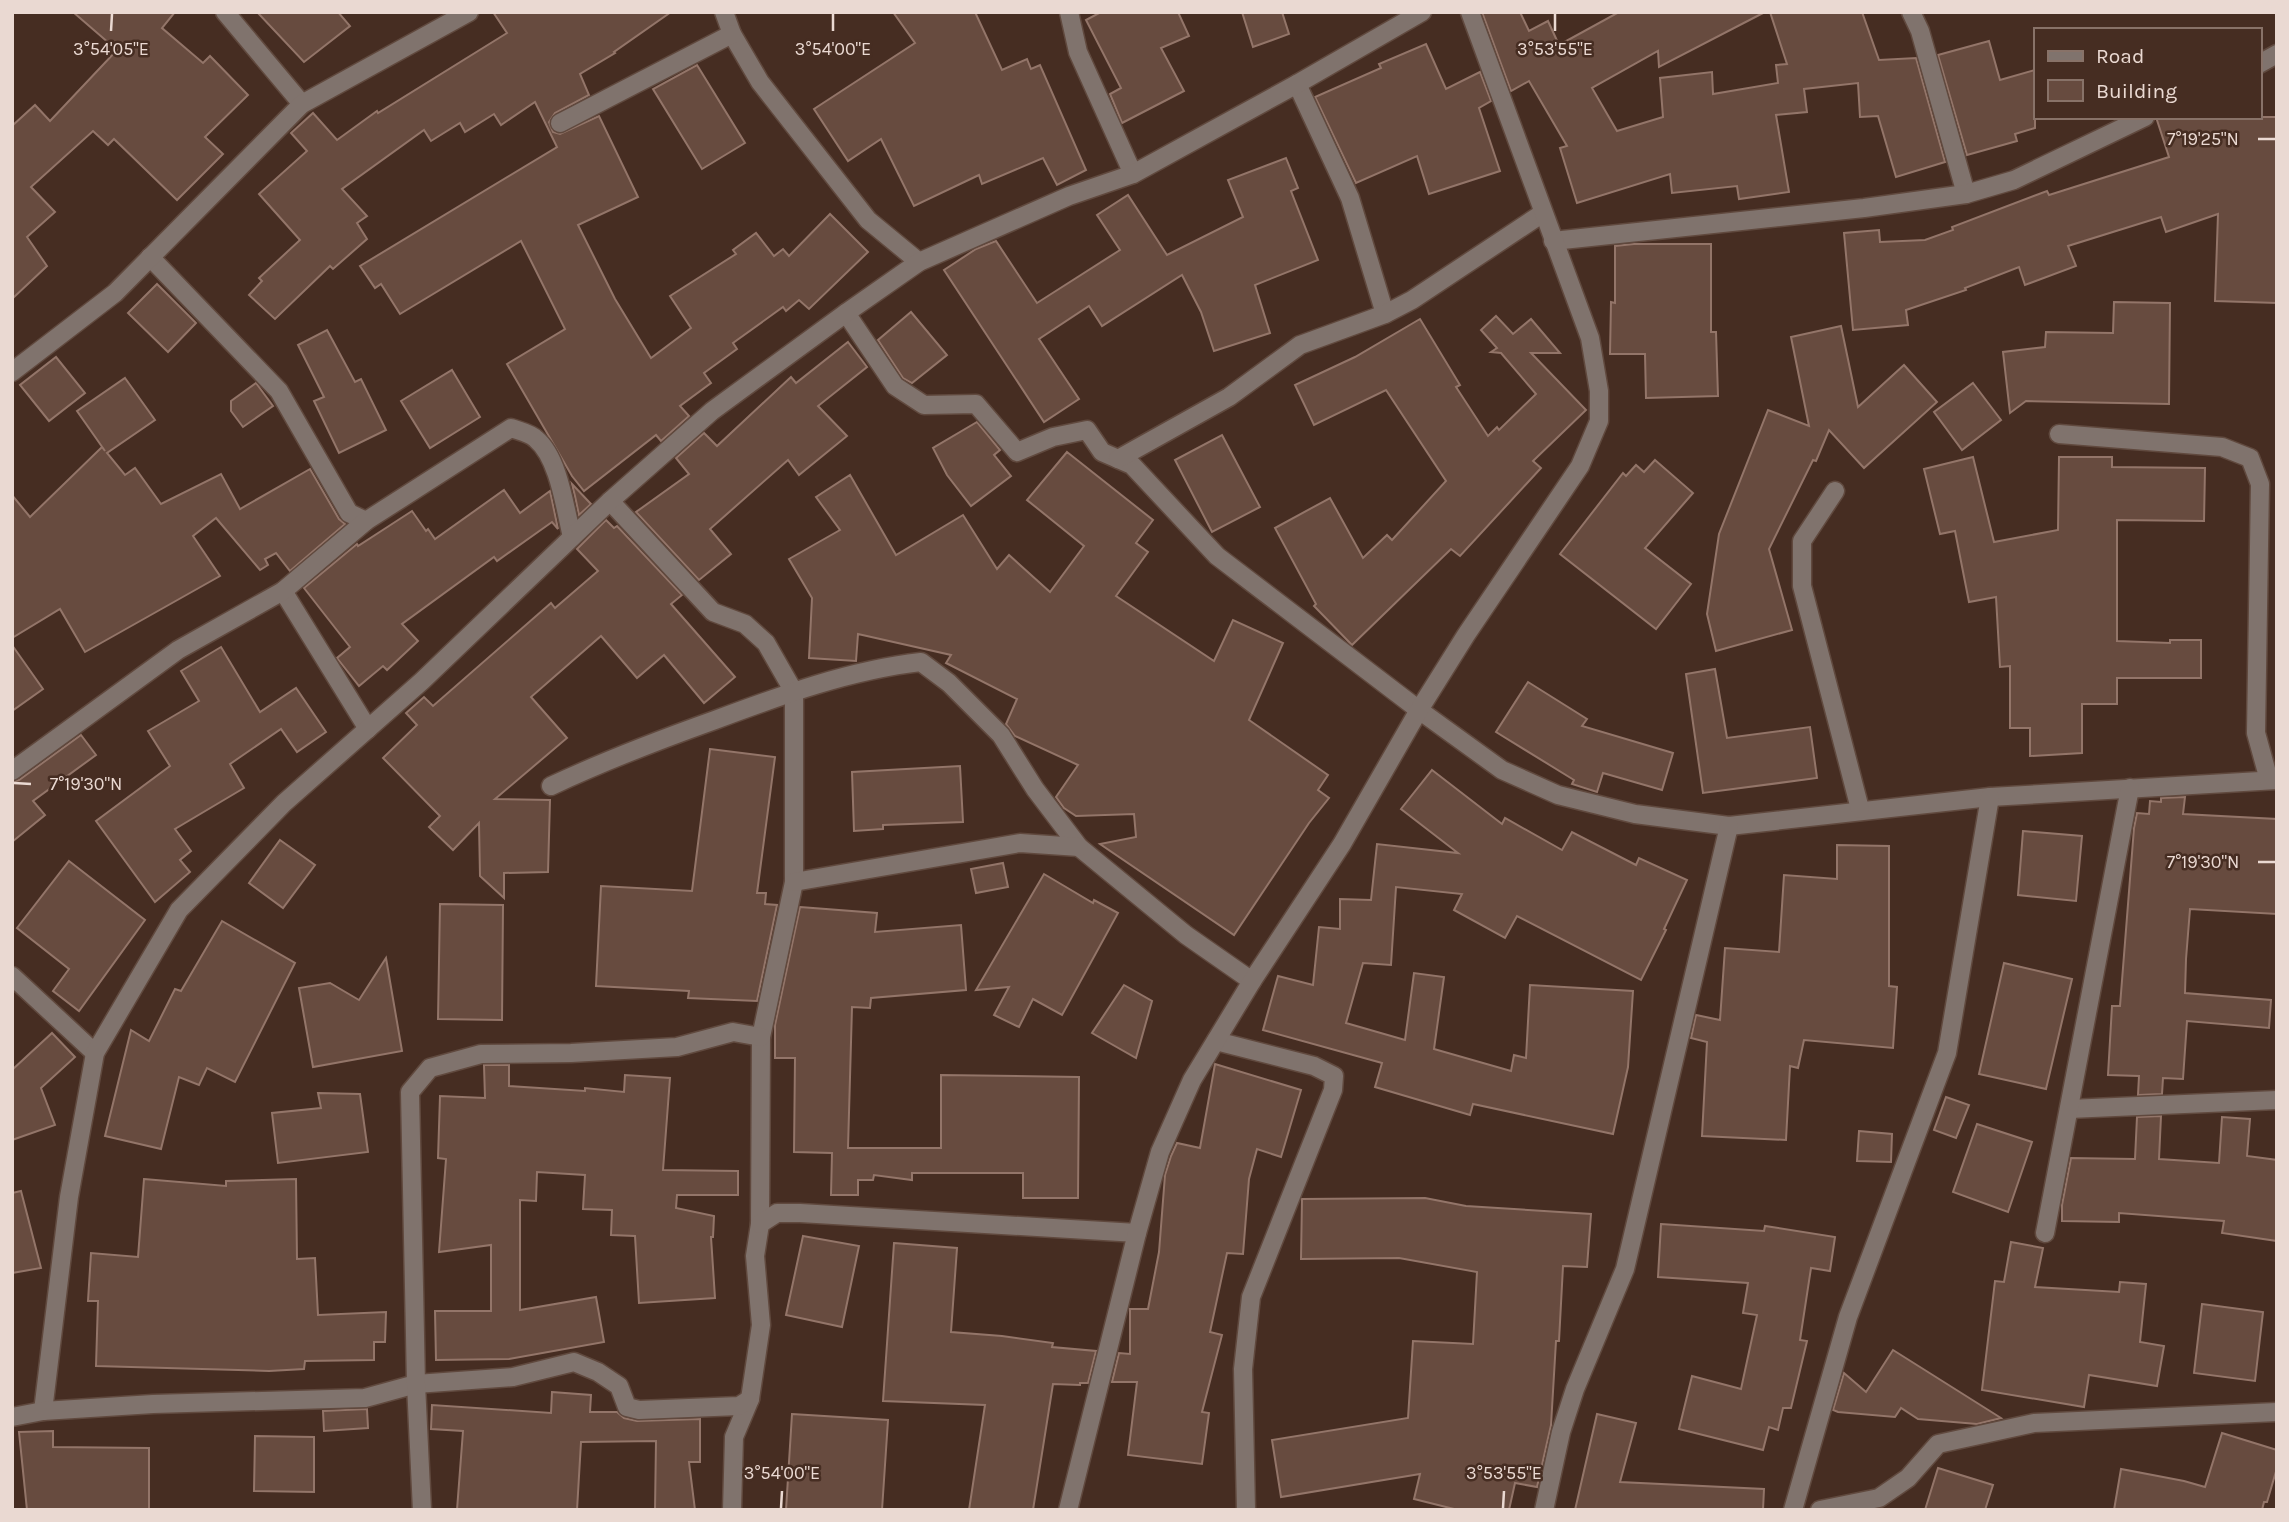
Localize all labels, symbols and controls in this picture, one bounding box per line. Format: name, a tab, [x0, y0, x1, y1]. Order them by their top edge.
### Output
legend	[2034, 28, 2261, 119]
text: 3°54'05"E	[73, 38, 149, 60]
text: 3°54'00"E	[795, 38, 871, 60]
text: 3°53'55"E	[1517, 38, 1593, 60]
text: Road	[2096, 44, 2144, 68]
text: Building	[2096, 79, 2177, 103]
text: 7°19'25"N	[2167, 128, 2239, 150]
text: 7°19'30"N	[50, 773, 122, 795]
text: 7°19'30"N	[2167, 851, 2239, 873]
text: 3°54'00"E	[744, 1462, 820, 1484]
text: 3°53'55"E	[1466, 1462, 1542, 1484]

